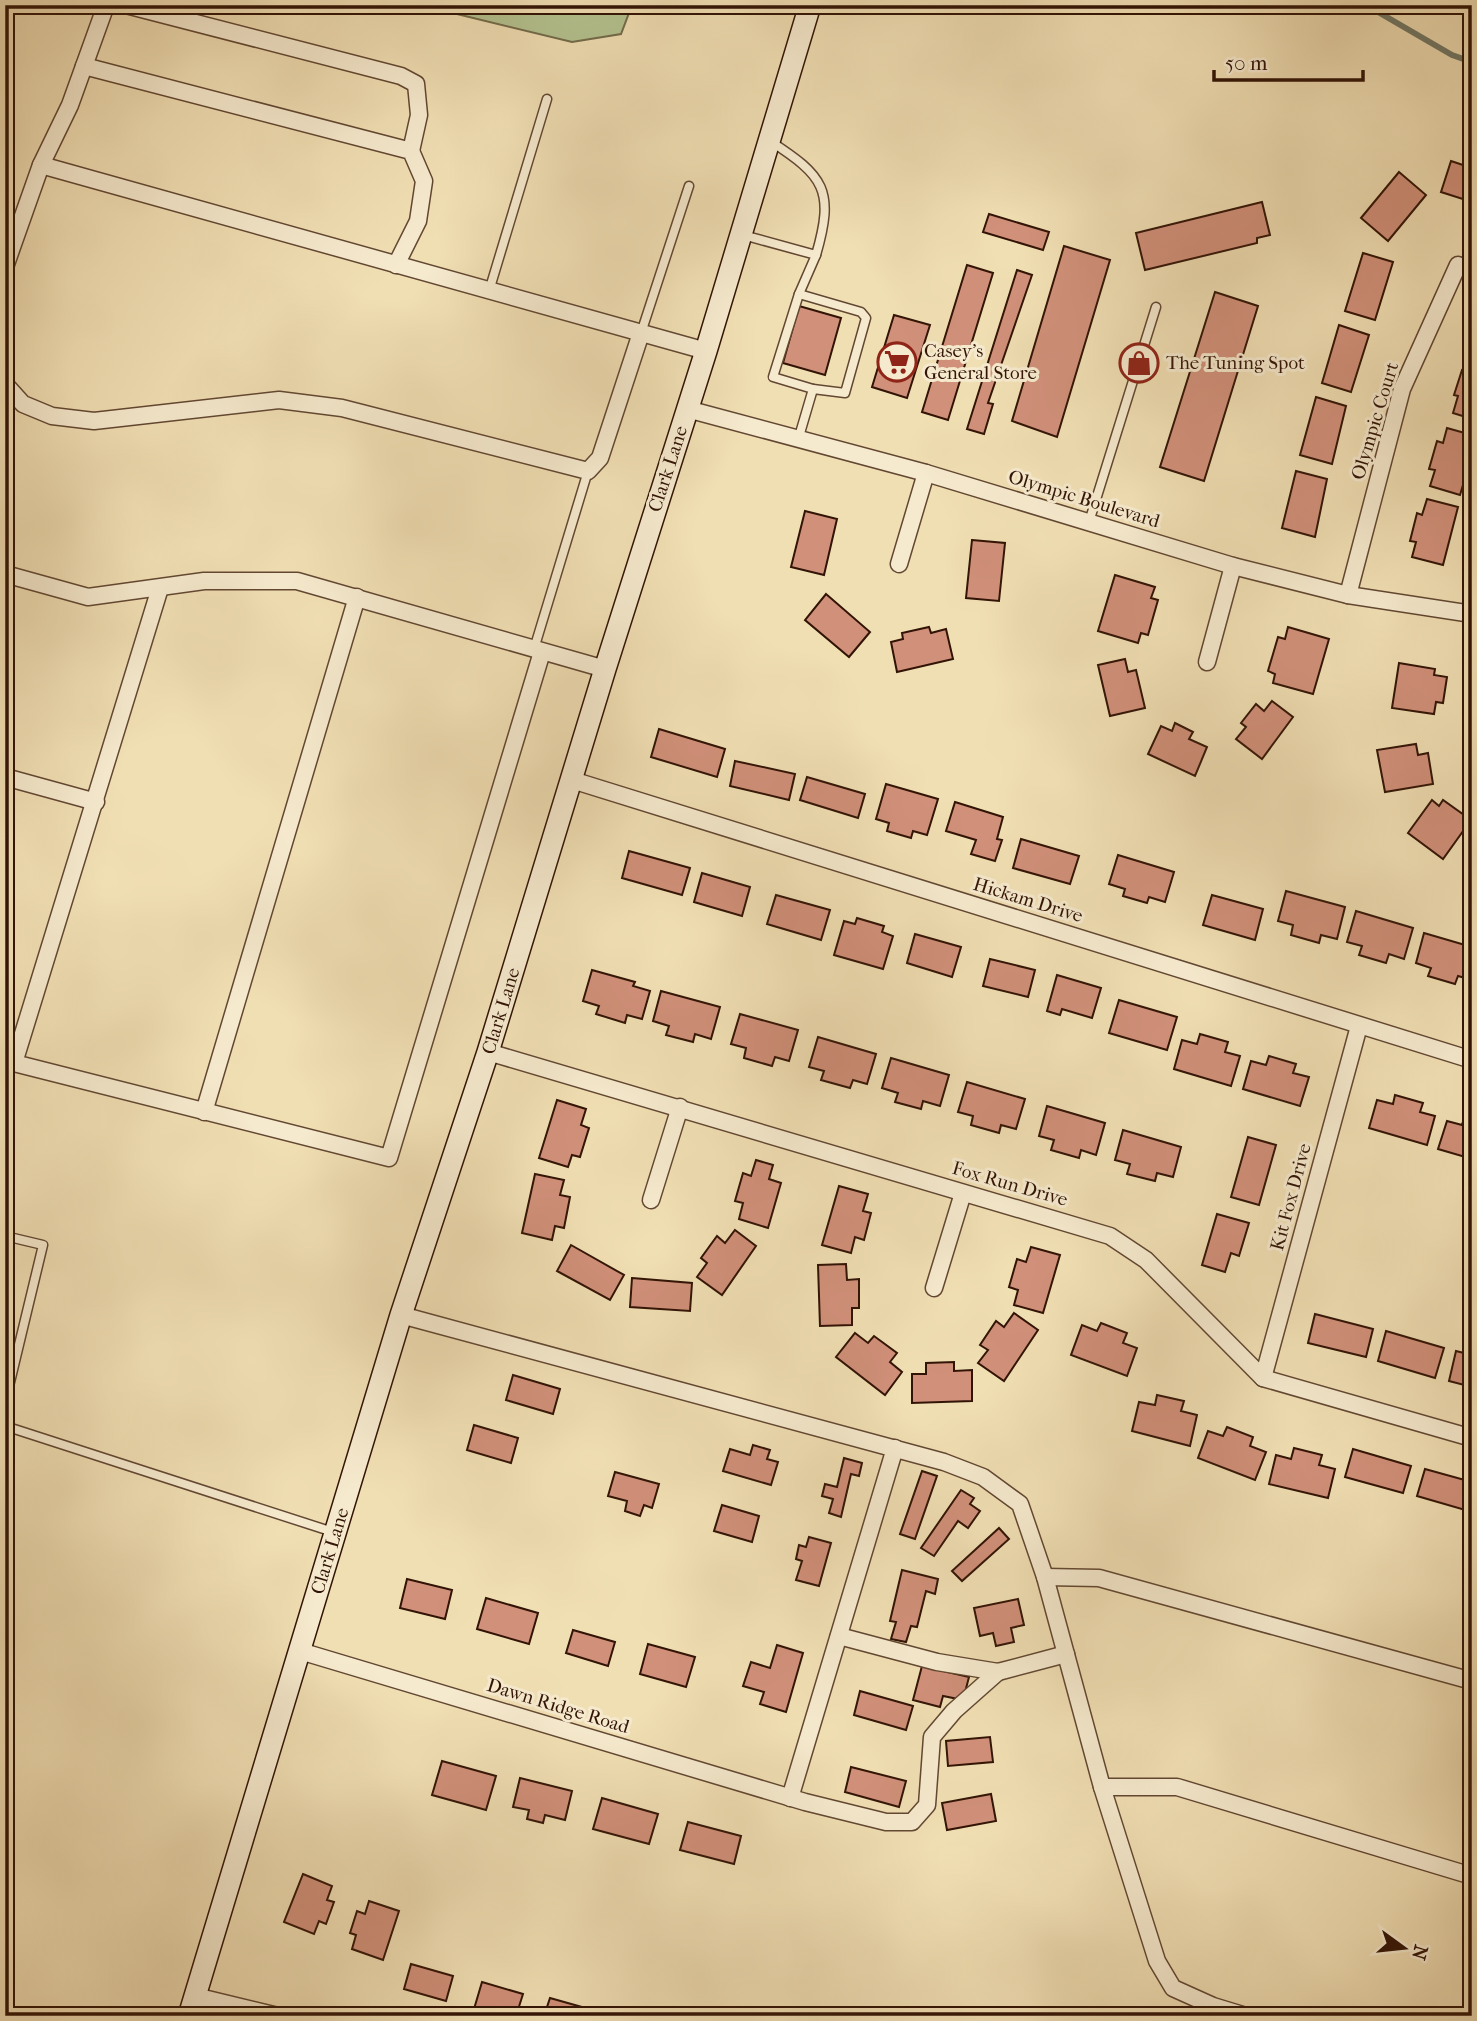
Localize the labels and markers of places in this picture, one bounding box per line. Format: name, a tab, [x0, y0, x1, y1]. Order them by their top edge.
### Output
place label: Casey's General Store	[924, 340, 1037, 384]
supermarket icon: Casey's General Store	[876, 341, 918, 383]
shop icon: The Tuning Spot	[1118, 342, 1160, 384]
place label: The Tuning Spot	[1166, 352, 1305, 374]

